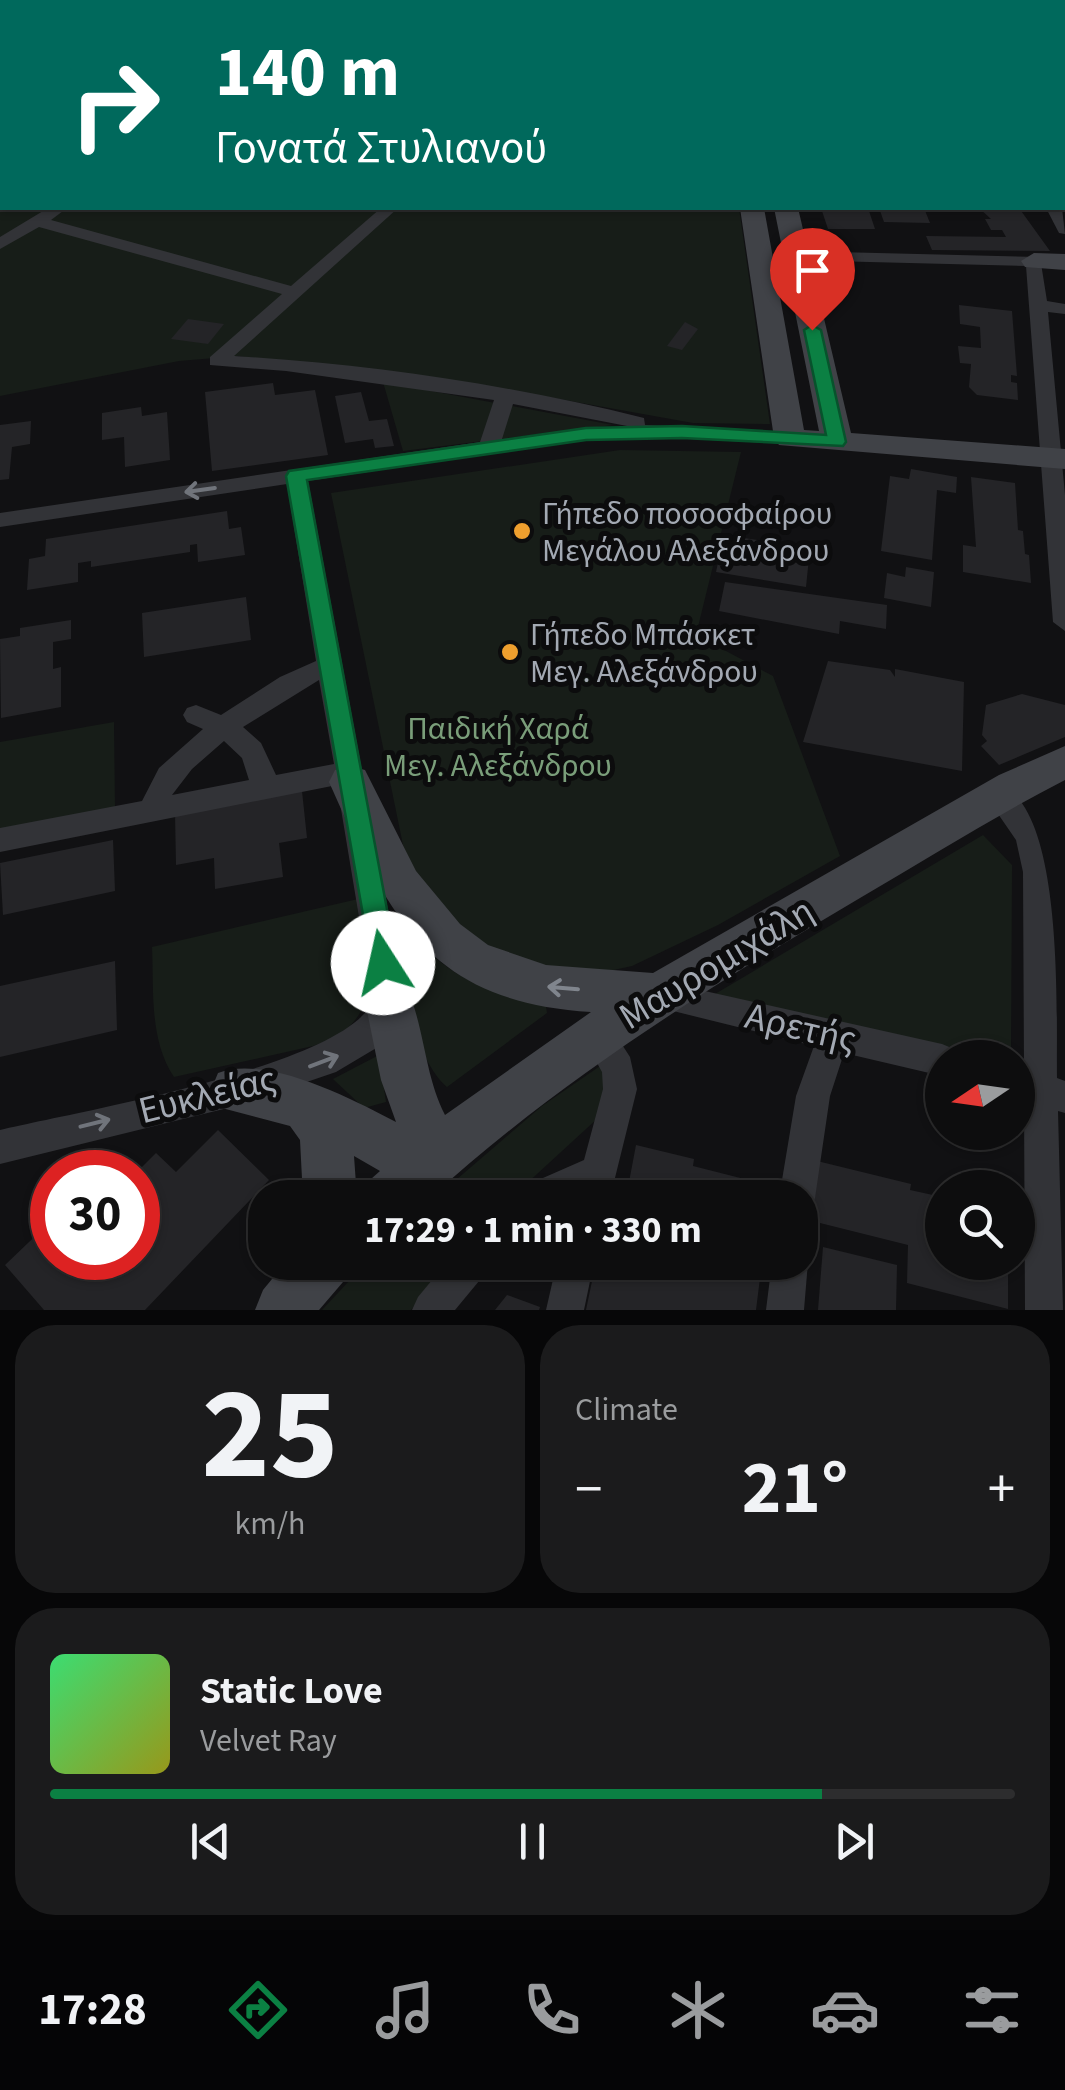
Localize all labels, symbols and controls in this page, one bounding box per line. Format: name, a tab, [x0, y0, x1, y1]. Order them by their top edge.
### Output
text: 140 m	[215, 23, 400, 123]
icon: right	[50, 40, 180, 170]
text: Γονατά Στυλιανού	[215, 116, 547, 180]
pin	[770, 228, 855, 331]
icon: arrive	[785, 243, 840, 298]
one-way arrow	[184, 481, 217, 499]
place label: Γήπεδο ποσοσφαίρου Μεγάλου Αλεξάνδρου	[542, 491, 832, 574]
marker: Γήπεδο ποσοσφαίρου Μεγάλου Αλεξάνδρου	[511, 520, 533, 542]
place label: Γήπεδο Μπάσκετ Μεγ. Αλεξάνδρου	[530, 612, 758, 695]
marker: Γήπεδο Μπάσκετ Μεγ. Αλεξάνδρου	[499, 641, 521, 663]
park label: Παιδική Χαρά Μεγ. Αλεξάνδρου	[384, 706, 612, 789]
street label: Μαυρομιχάλη	[609, 884, 824, 1043]
position arrow	[331, 911, 435, 1015]
one-way arrow	[548, 978, 580, 997]
street label: Αρετής	[740, 989, 862, 1067]
north arrow	[925, 1040, 1035, 1150]
map controls	[925, 1040, 1035, 1280]
one-way arrow	[307, 1051, 338, 1069]
street label: Ευκλείας	[133, 1052, 282, 1138]
one-way arrow	[78, 1113, 110, 1132]
speed limit sign: 30	[30, 1150, 160, 1280]
button: search	[925, 1170, 1035, 1280]
text: 17:29 · 1 min · 330 m	[364, 1203, 702, 1257]
text: 25	[201, 1343, 339, 1528]
text: Climate	[575, 1387, 678, 1433]
text: 21°	[742, 1435, 848, 1542]
text: −	[575, 1451, 602, 1529]
text: +	[988, 1451, 1015, 1529]
text: km/h	[235, 1501, 305, 1547]
text: Static Love	[200, 1664, 383, 1718]
text: Velvet Ray	[200, 1718, 337, 1764]
icon: previous	[183, 1814, 238, 1869]
icon: pause	[505, 1814, 560, 1869]
icon: next	[827, 1814, 882, 1869]
icon: directions	[223, 1975, 293, 2045]
icon: music	[370, 1975, 440, 2045]
icon: phone	[517, 1975, 587, 2045]
icon: climate	[663, 1975, 733, 2045]
icon: car	[810, 1975, 880, 2045]
icon: filters	[957, 1975, 1027, 2045]
text: 17:28	[38, 1978, 147, 2042]

